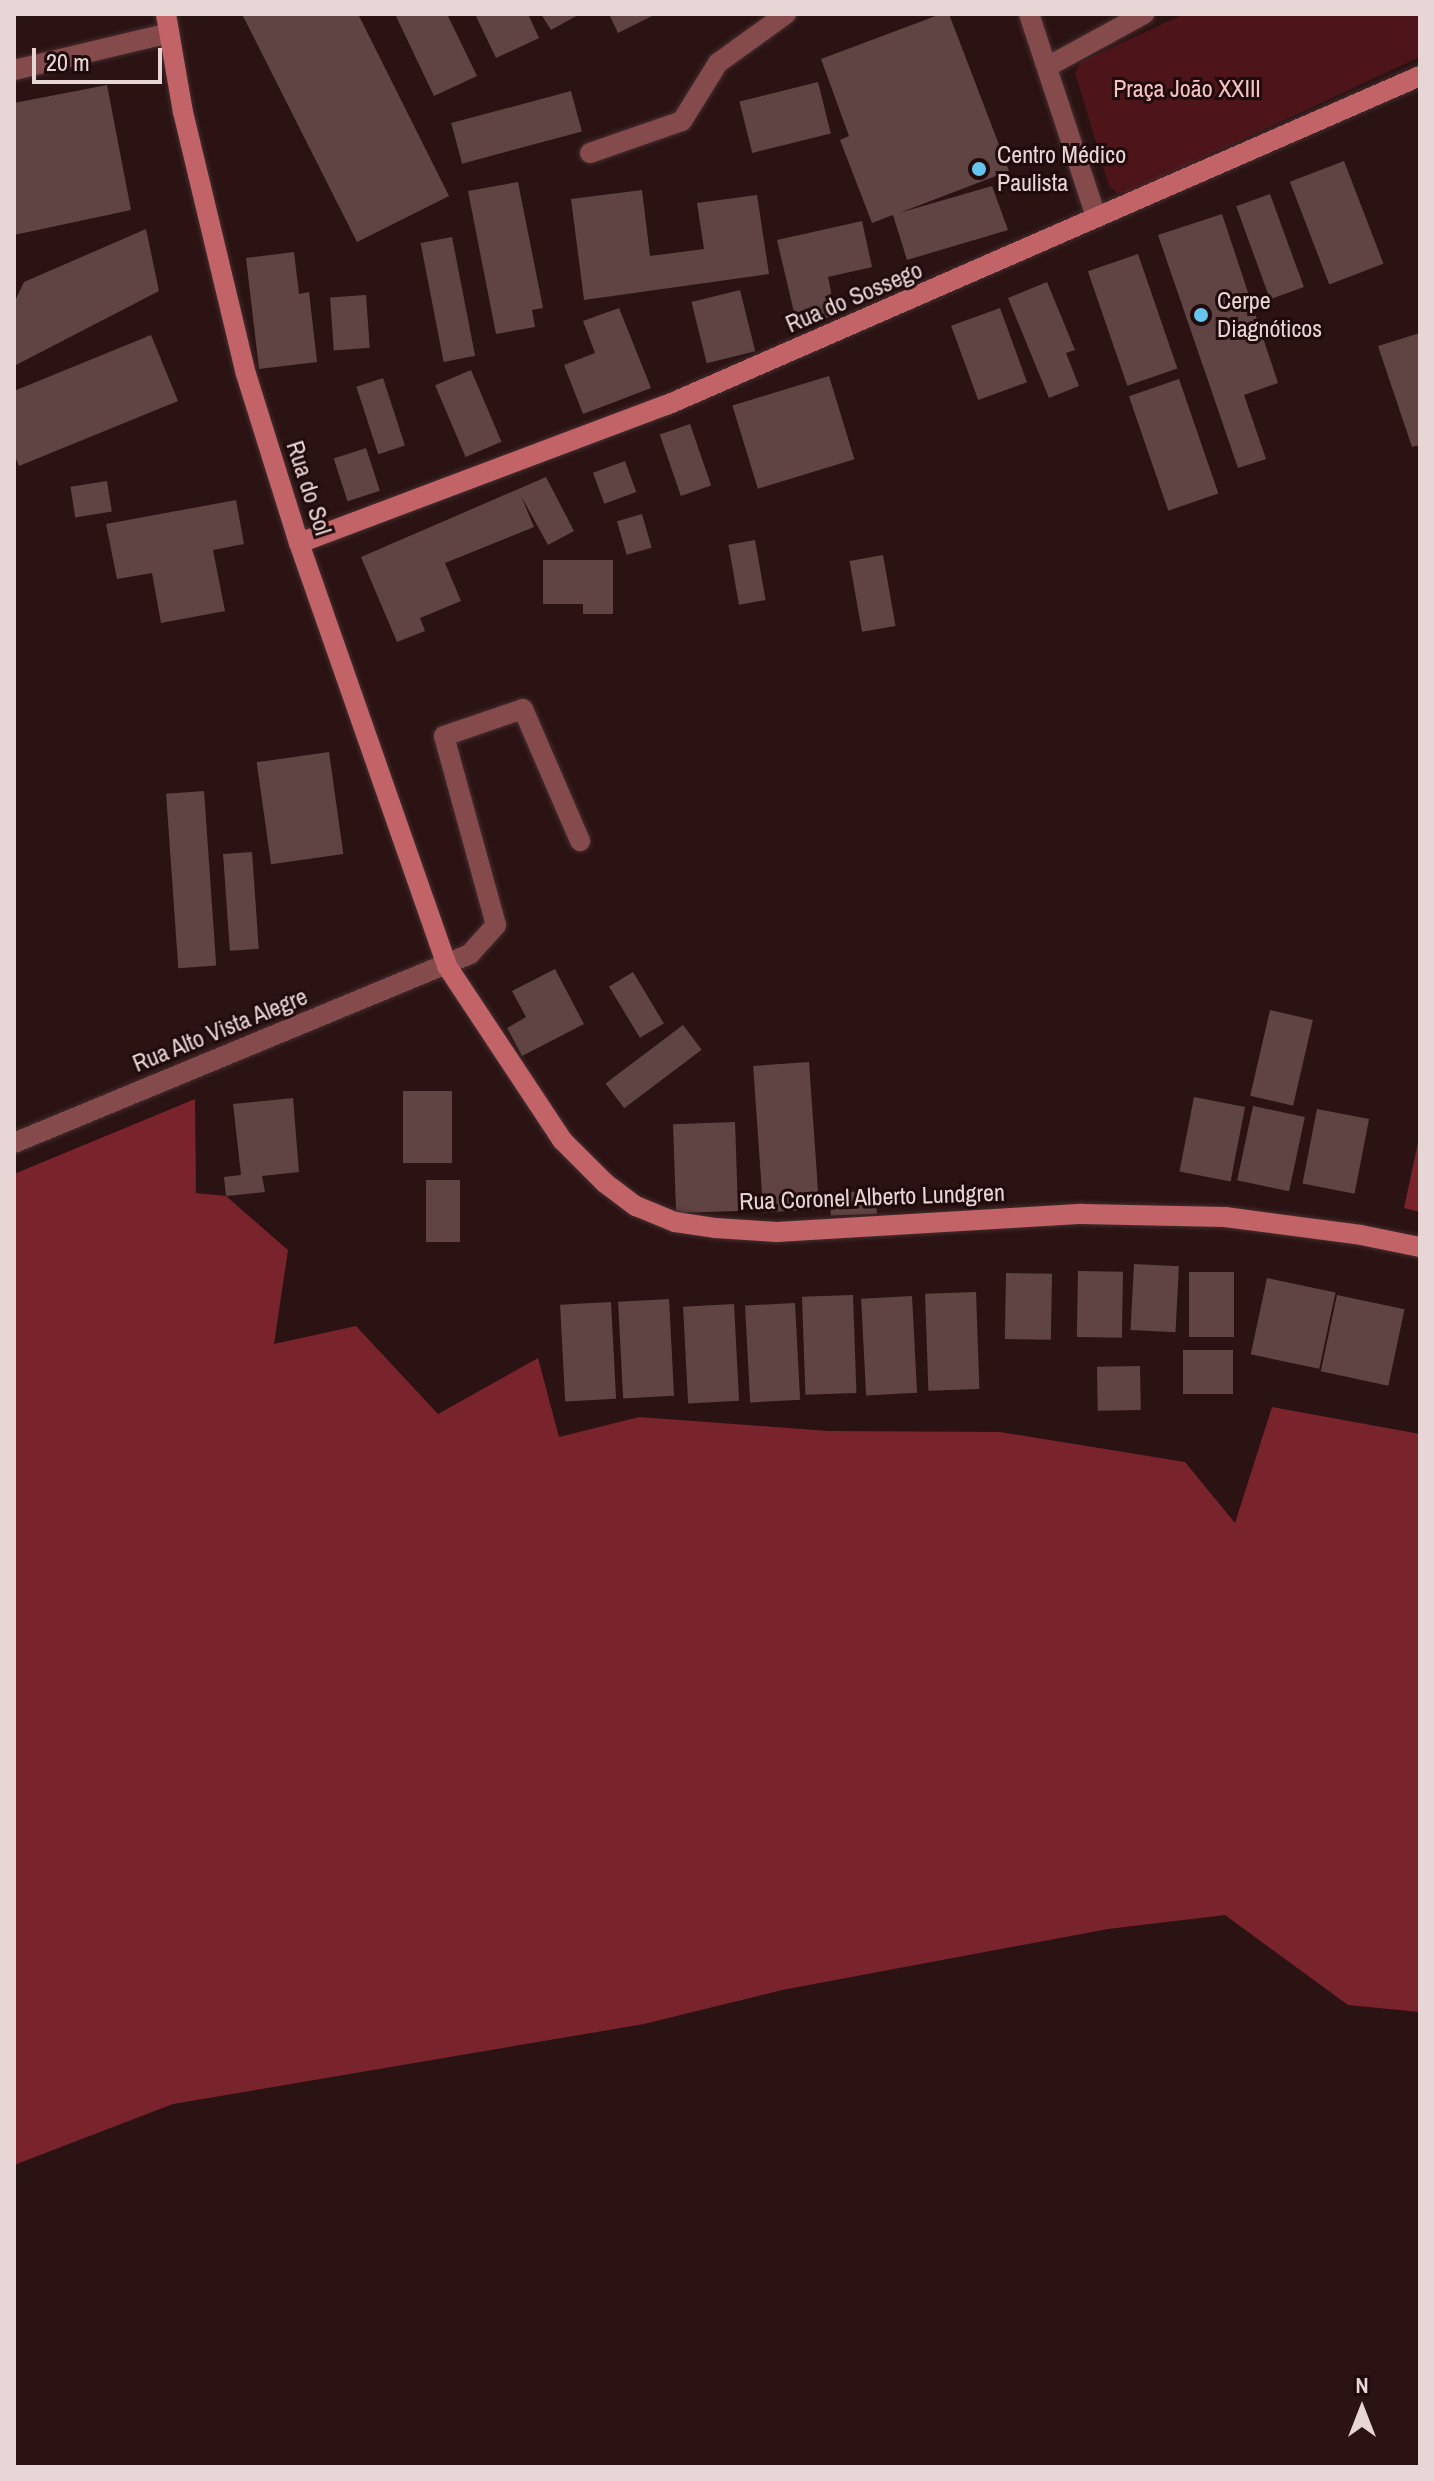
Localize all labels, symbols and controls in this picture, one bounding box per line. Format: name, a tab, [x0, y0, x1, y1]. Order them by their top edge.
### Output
scale bar	[36, 32, 166, 82]
text: 20 m	[46, 46, 90, 78]
park label: Praça João XXIII	[1113, 75, 1261, 103]
place label: Centro Médico Paulista	[997, 141, 1126, 197]
marker: Centro Médico Paulista	[968, 158, 990, 180]
street label: Rua do Sossego	[781, 255, 927, 339]
place label: Cerpe Diagnóticos	[1217, 287, 1322, 343]
marker: Cerpe Diagnóticos	[1192, 306, 1210, 324]
street label: Rua do Sol	[280, 437, 338, 539]
street label: Rua Alto Vista Alegre	[128, 981, 312, 1079]
street label: Rua Coronel Alberto Lundgren	[738, 1178, 1006, 1216]
north arrow	[1322, 2369, 1402, 2449]
text: N	[1355, 2370, 1369, 2400]

